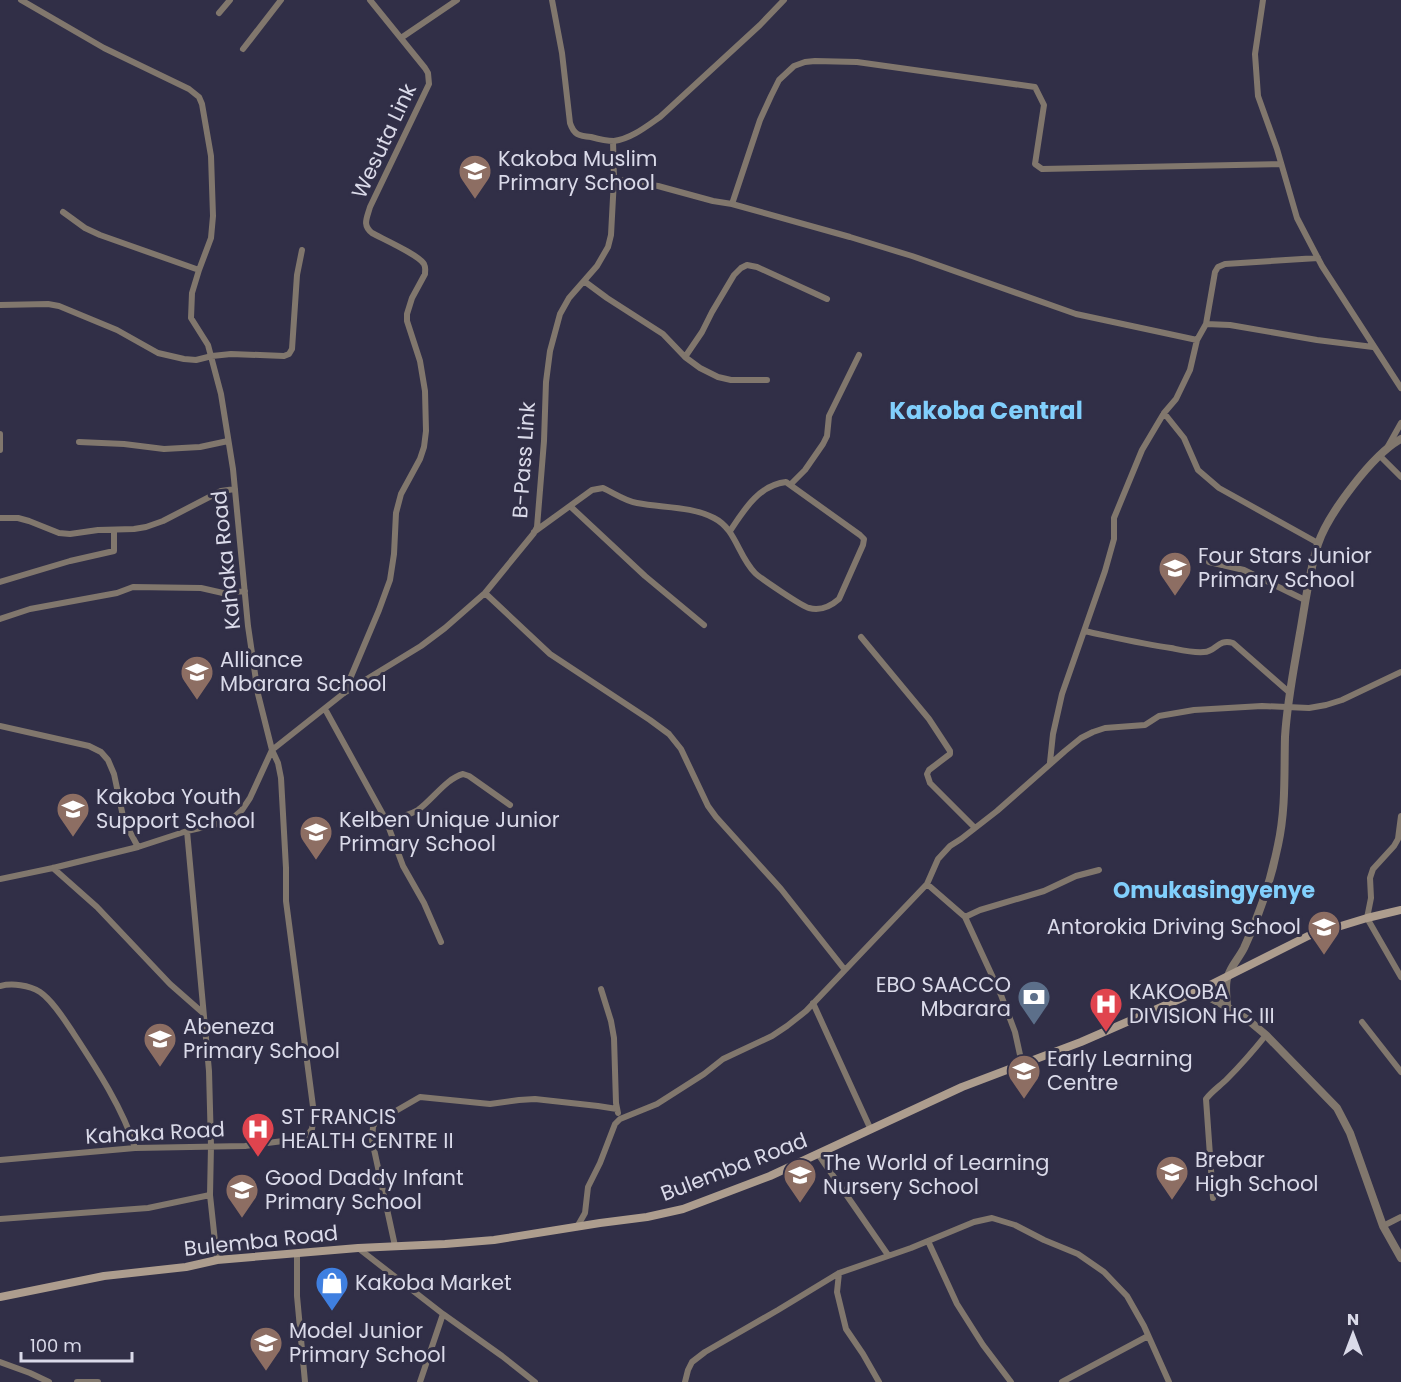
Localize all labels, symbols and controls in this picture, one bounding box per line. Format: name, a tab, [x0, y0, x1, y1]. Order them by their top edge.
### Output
street label: Wesuta Link	[344, 78, 423, 203]
place label: Kakoba Muslim Primary School	[498, 144, 657, 197]
school or university icon: Kakoba Muslim Primary School	[457, 153, 493, 200]
district label: Kakoba Central	[889, 394, 1083, 427]
street label: B-Pass Link	[505, 401, 542, 519]
street label: Kahaka Road	[204, 489, 247, 631]
place label: Four Stars Junior Primary School	[1198, 541, 1372, 594]
school or university icon: Four Stars Junior Primary School	[1157, 550, 1193, 597]
place label: Alliance Mbarara School	[220, 645, 387, 698]
school or university icon: Alliance Mbarara School	[179, 654, 215, 701]
place label: Kakoba Youth Support School	[96, 782, 255, 835]
school or university icon: Kakoba Youth Support School	[55, 791, 91, 838]
place label: Kelben Unique Junior Primary School	[339, 805, 560, 858]
school or university icon: Kelben Unique Junior Primary School	[298, 814, 334, 861]
district label: Omukasingyenye	[1113, 875, 1315, 906]
school or university icon: Antorokia Driving School	[1306, 909, 1342, 956]
place label: Antorokia Driving School	[1047, 912, 1301, 941]
place label: EBO SAACCO Mbarara	[876, 970, 1011, 1023]
place label: KAKOOBA DIVISION HC III	[1129, 977, 1275, 1030]
bank icon: EBO SAACCO Mbarara	[1016, 979, 1052, 1026]
hospital icon: KAKOOBA DIVISION HC III	[1088, 986, 1124, 1033]
place label: Abeneza Primary School	[183, 1012, 340, 1065]
school or university icon: Abeneza Primary School	[142, 1021, 178, 1068]
place label: Early Learning Centre	[1047, 1044, 1193, 1097]
school or university icon: Early Learning Centre	[1006, 1053, 1042, 1100]
place label: ST FRANCIS HEALTH CENTRE II	[281, 1102, 454, 1155]
hospital icon: ST FRANCIS HEALTH CENTRE II	[240, 1111, 276, 1158]
street label: Kahaka Road	[84, 1114, 225, 1151]
street label: Bulemba Road	[656, 1125, 811, 1208]
place label: Brebar High School	[1195, 1145, 1319, 1198]
place label: The World of Learning Nursery School	[823, 1148, 1049, 1201]
school or university icon: Brebar High School	[1154, 1154, 1190, 1201]
school or university icon: The World of Learning Nursery School	[782, 1157, 818, 1204]
place label: Good Daddy Infant Primary School	[265, 1163, 464, 1216]
school or university icon: Good Daddy Infant Primary School	[224, 1172, 260, 1219]
street label: Bulemba Road	[182, 1218, 339, 1263]
shop icon: Kakoba Market	[314, 1265, 350, 1312]
place label: Kakoba Market	[355, 1268, 512, 1297]
north arrow	[1323, 1304, 1383, 1364]
text: N	[1347, 1308, 1359, 1331]
place label: Model Junior Primary School	[289, 1316, 446, 1369]
scale bar	[21, 1325, 132, 1363]
school or university icon: Model Junior Primary School	[248, 1325, 284, 1372]
text: 100 m	[30, 1333, 82, 1358]

